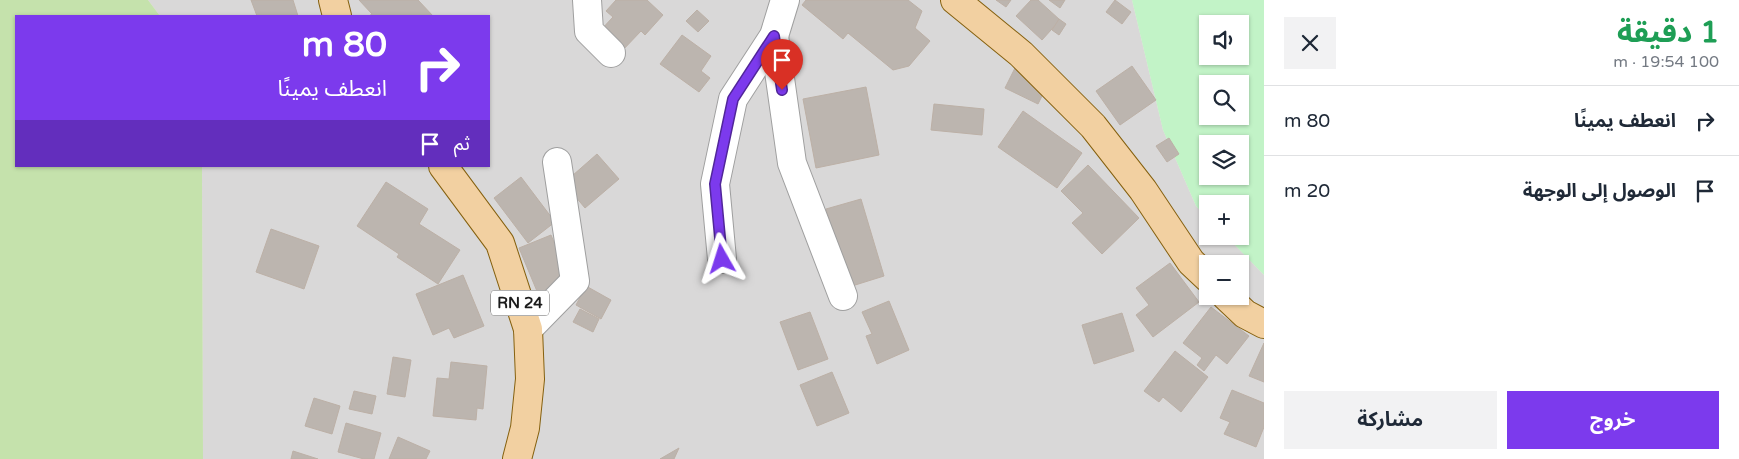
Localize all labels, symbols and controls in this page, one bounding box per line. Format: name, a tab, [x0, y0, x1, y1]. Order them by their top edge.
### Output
text: 1 دقيقة	[1617, 14, 1719, 51]
map controls	[1199, 15, 1249, 305]
button: sound	[1199, 15, 1249, 65]
button: close	[1284, 17, 1336, 69]
text: 80 m	[302, 24, 387, 66]
icon: right	[405, 35, 470, 100]
pin	[761, 39, 803, 90]
icon: arrive	[768, 46, 796, 74]
text: 100 m · 19:54	[1613, 52, 1719, 72]
button: search	[1199, 75, 1249, 125]
text: انعطف يمينًا	[277, 76, 387, 102]
icon: right	[1691, 107, 1719, 135]
text: 80 m	[1284, 110, 1330, 132]
text: انعطف يمينًا	[1574, 110, 1676, 132]
icon: arrive	[416, 130, 444, 158]
text: ثم	[454, 133, 470, 155]
button: layers	[1199, 135, 1249, 185]
icon: arrive	[1691, 177, 1719, 205]
text: 20 m	[1284, 180, 1330, 202]
text: الوصول إلى الوجهة	[1523, 180, 1676, 202]
button: +	[1199, 195, 1249, 245]
position arrow	[695, 232, 747, 284]
button: −	[1199, 255, 1249, 305]
road number: RN 24	[491, 290, 549, 316]
button: مشاركة	[1284, 391, 1497, 449]
button: خروج	[1507, 391, 1719, 449]

